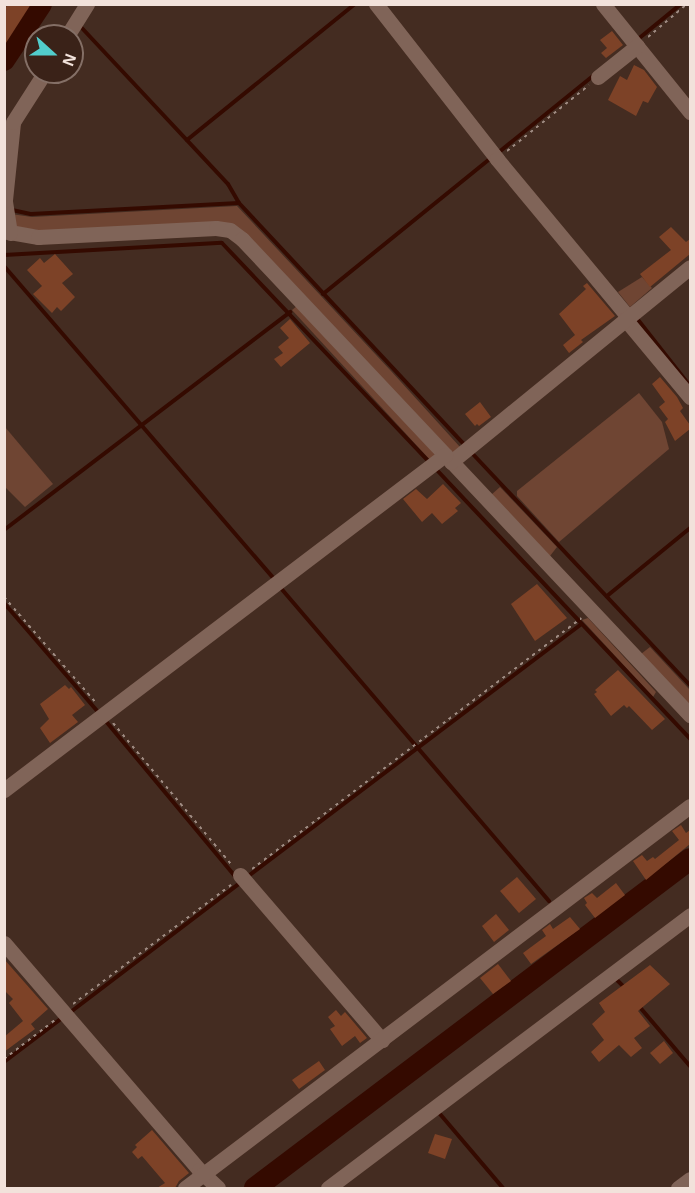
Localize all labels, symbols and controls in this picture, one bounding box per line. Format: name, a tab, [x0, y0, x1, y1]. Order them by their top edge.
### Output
north arrow	[24, 24, 84, 84]
text: N	[59, 51, 79, 68]

